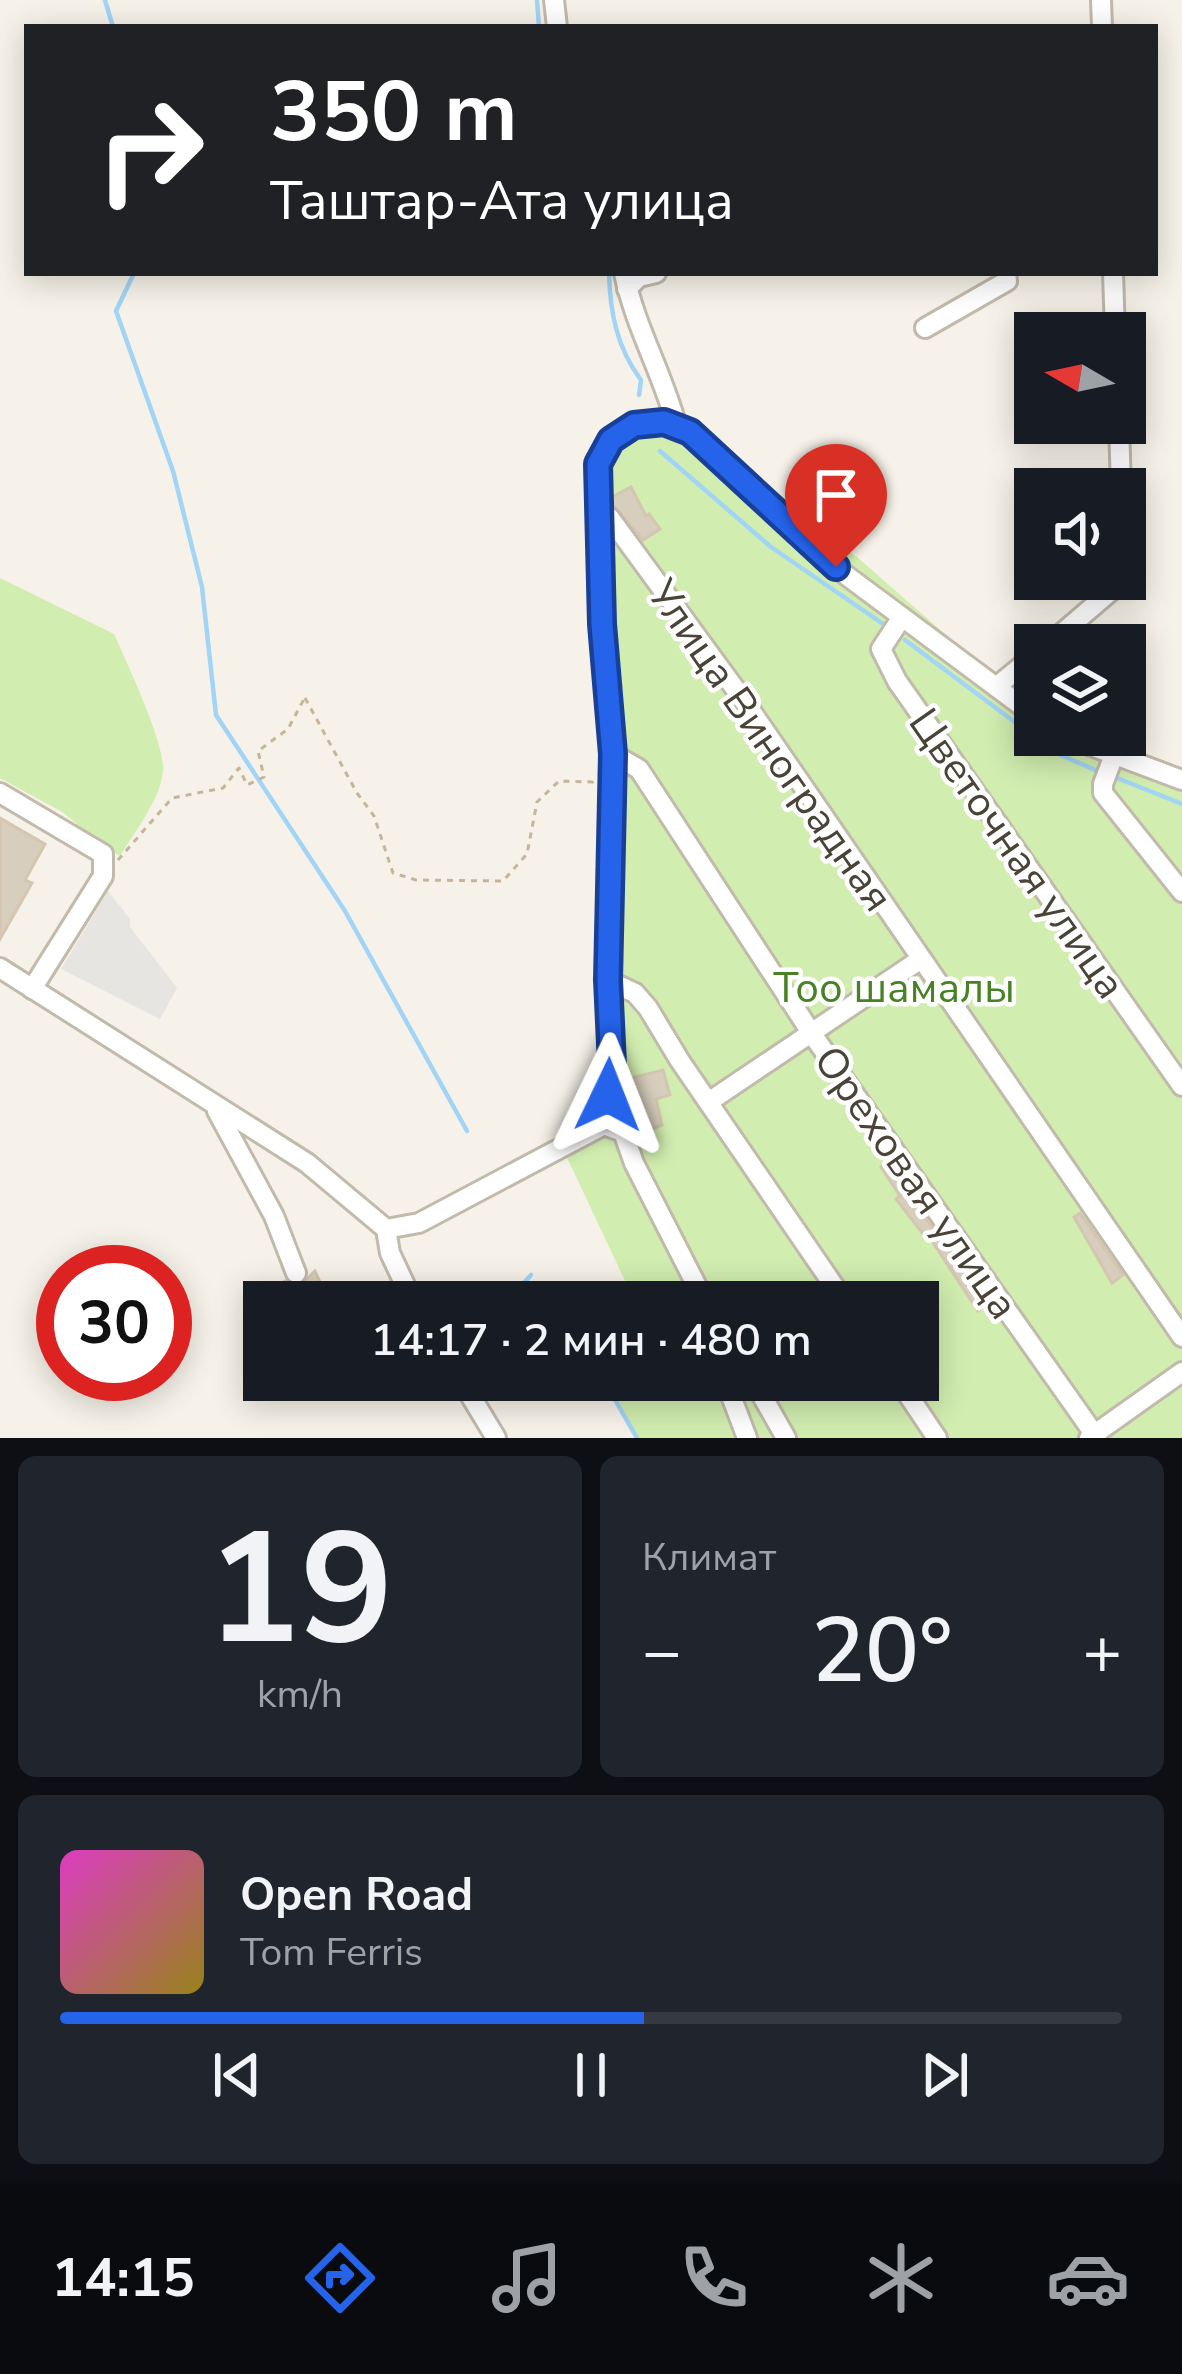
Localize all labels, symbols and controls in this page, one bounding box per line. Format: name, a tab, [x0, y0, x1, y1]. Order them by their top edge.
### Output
text: 350 m	[270, 55, 518, 170]
icon: right	[72, 72, 228, 228]
text: Таштар-Ата улица	[270, 164, 734, 238]
north arrow	[1014, 312, 1146, 444]
map controls	[1014, 312, 1146, 756]
pin	[785, 444, 887, 567]
icon: arrive	[803, 462, 869, 528]
button: sound	[1014, 468, 1146, 600]
street label: Улица Виноградная	[633, 568, 906, 923]
button: layers	[1014, 624, 1146, 756]
street label: Цветочная улица	[895, 697, 1138, 1010]
park label: Тоо шамалы	[773, 960, 1015, 1017]
position arrow	[545, 1032, 671, 1158]
street label: Ореховая улица	[800, 1035, 1031, 1331]
speed limit sign: 30	[36, 1245, 192, 1401]
text: 14:17 · 2 мин · 480 m	[370, 1310, 812, 1371]
text: 19	[206, 1483, 394, 1696]
text: Климат	[642, 1531, 776, 1584]
text: 20°	[811, 1590, 953, 1713]
text: −	[642, 1607, 682, 1697]
text: +	[1082, 1607, 1122, 1697]
text: km/h	[257, 1668, 343, 1721]
text: Open Road	[240, 1865, 473, 1926]
text: Tom Ferris	[240, 1926, 423, 1979]
icon: previous	[204, 2042, 270, 2108]
icon: pause	[558, 2042, 624, 2108]
icon: next	[912, 2042, 978, 2108]
icon: directions	[298, 2236, 382, 2320]
icon: music	[485, 2236, 569, 2320]
icon: phone	[672, 2236, 756, 2320]
icon: climate	[859, 2236, 943, 2320]
icon: car	[1046, 2236, 1130, 2320]
text: 14:15	[52, 2241, 195, 2315]

